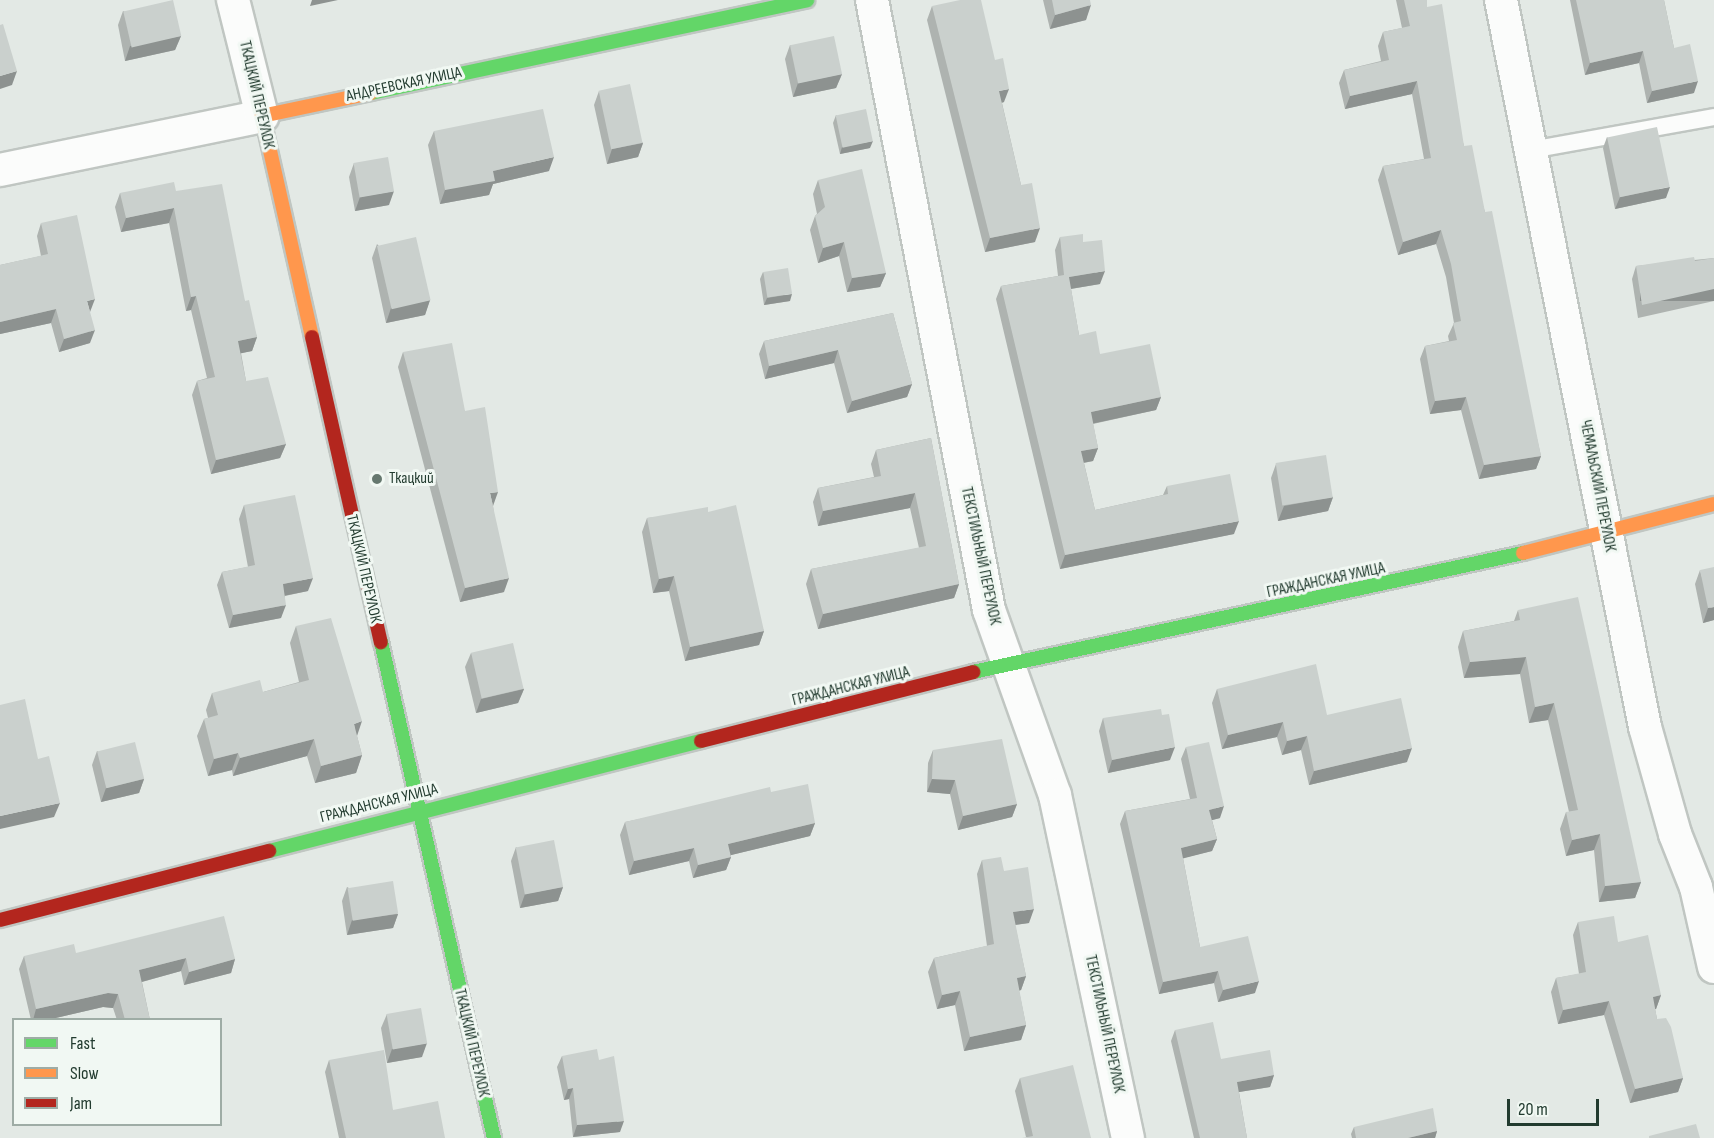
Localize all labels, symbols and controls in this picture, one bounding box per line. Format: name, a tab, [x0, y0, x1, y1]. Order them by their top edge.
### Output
street label: ТКАЦКИЙ ПЕРЕУЛОК	[234, 39, 278, 151]
street label: АНДРЕЕВСКАЯ УЛИЦА	[345, 63, 463, 107]
street label: ЧЕМАЛЬСКИЙ ПЕРЕУЛОК	[1575, 418, 1619, 554]
place label: Ткацкий	[389, 469, 434, 489]
marker: Ткацкий	[370, 472, 384, 486]
street label: ТЕКСТИЛЬНЫЙ ПЕРЕУЛОК	[956, 485, 1004, 627]
street label: ТКАЦКИЙ ПЕРЕУЛОК	[341, 513, 385, 625]
street label: ГРАЖДАНСКАЯ УЛИЦА	[1265, 559, 1387, 603]
street label: ГРАЖДАНСКАЯ УЛИЦА	[790, 663, 912, 711]
street label: ГРАЖДАНСКАЯ УЛИЦА	[318, 780, 440, 828]
street label: ТЕКСТИЛЬНЫЙ ПЕРЕУЛОК	[1080, 953, 1128, 1095]
street label: ТКАЦКИЙ ПЕРЕУЛОК	[449, 987, 493, 1099]
legend	[12, 1018, 222, 1126]
text: Fast	[70, 1033, 95, 1054]
text: Slow	[70, 1063, 99, 1084]
scale bar	[1510, 1087, 1602, 1125]
text: Jam	[70, 1093, 92, 1114]
text: 20 m	[1518, 1099, 1548, 1120]

